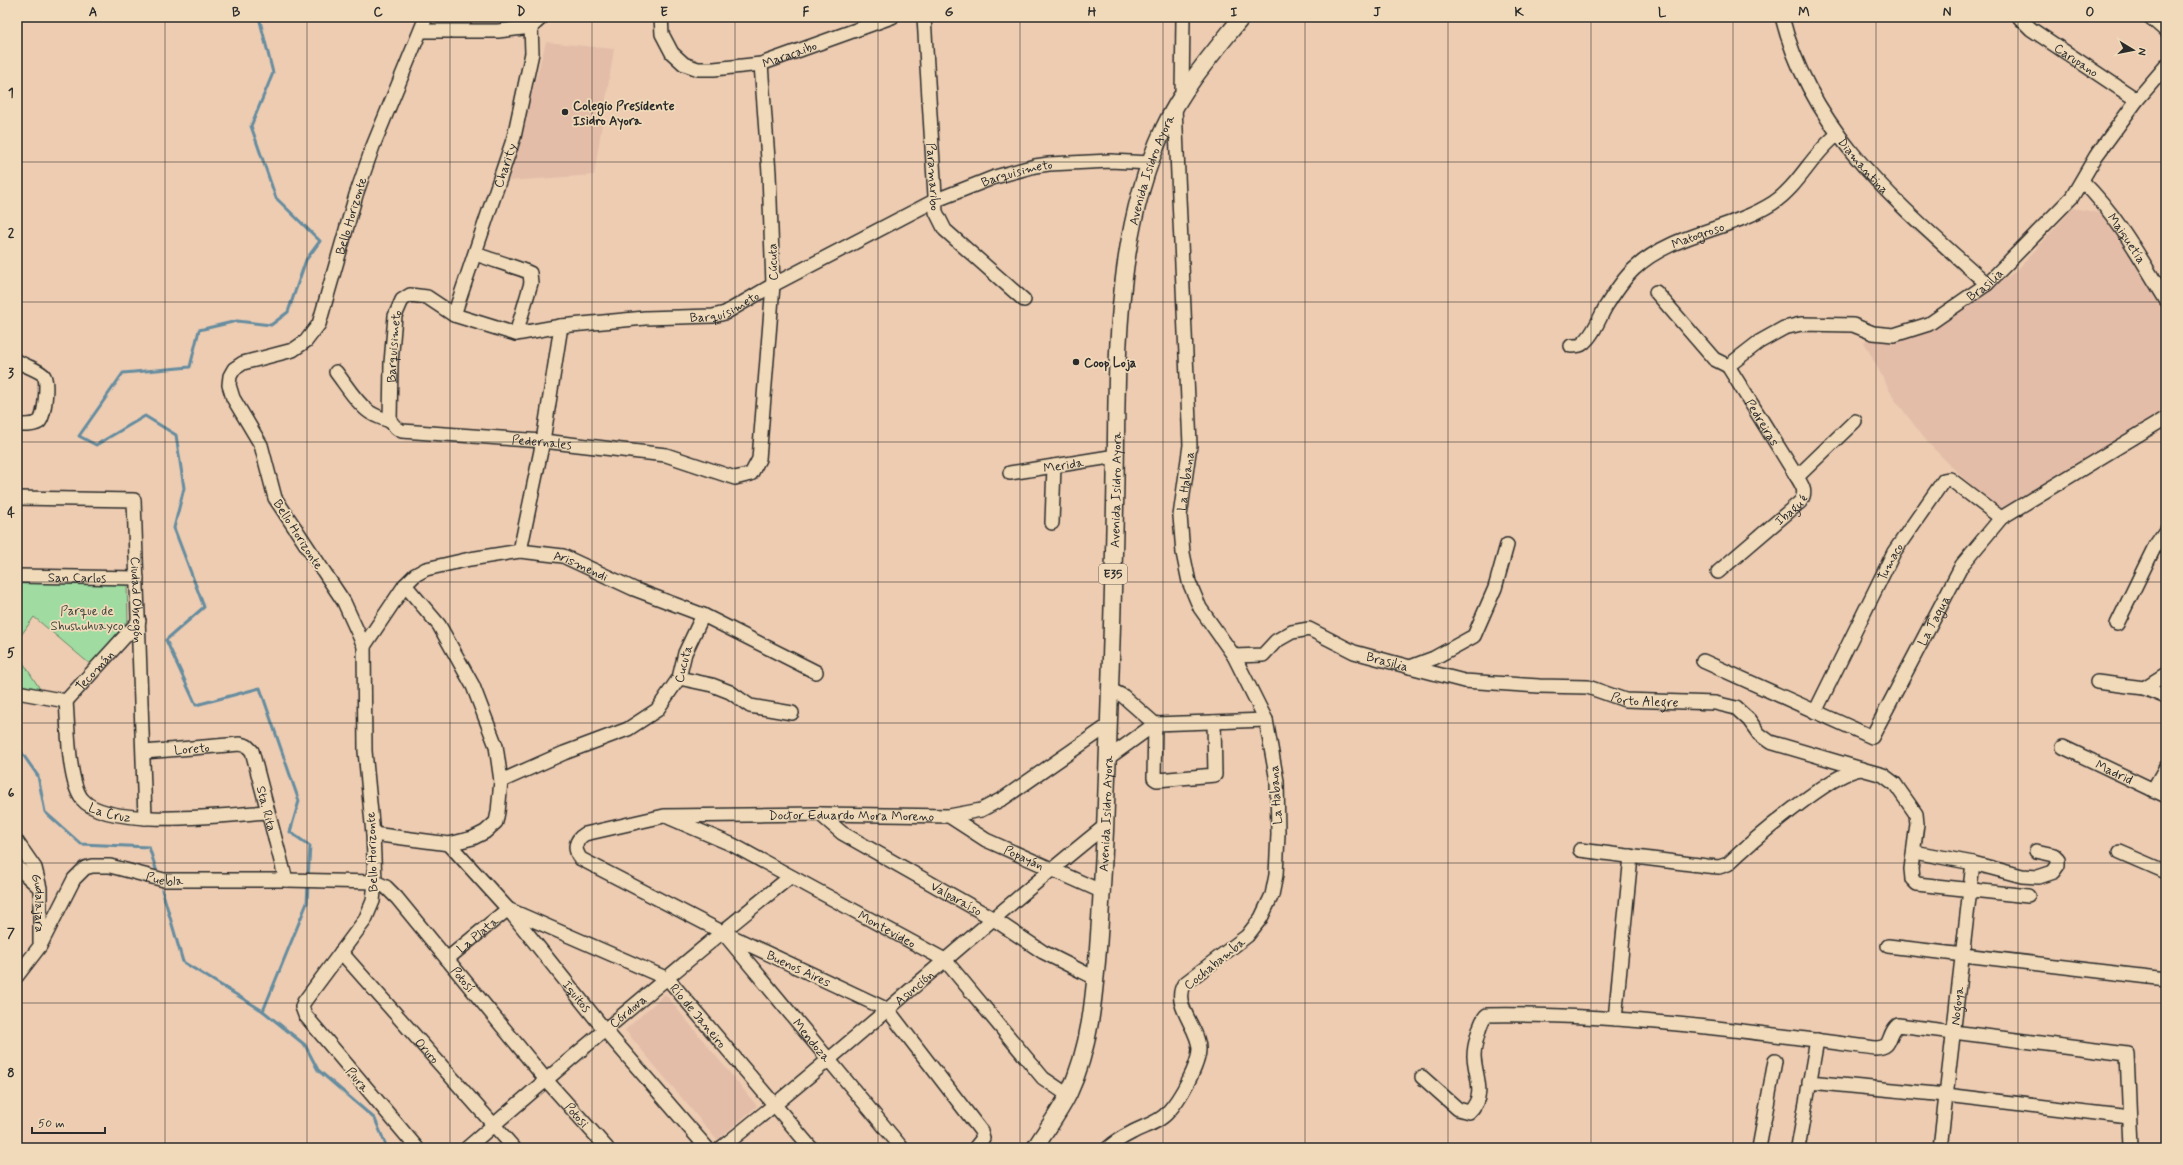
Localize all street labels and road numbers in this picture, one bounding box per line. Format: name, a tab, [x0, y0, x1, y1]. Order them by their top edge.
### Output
street label: Maracaibo	[760, 38, 820, 73]
street label: Carupano	[2050, 40, 2102, 82]
street label: Avenida Isidro Ayora	[1126, 112, 1179, 227]
street label: Diamantina	[1833, 134, 1892, 199]
street label: Charity	[490, 141, 521, 190]
street label: Paramaribo	[922, 142, 943, 211]
street label: Barquisimeto	[979, 157, 1053, 192]
street label: Bello Horizonte	[332, 175, 372, 257]
street label: Maiquetía	[2103, 210, 2149, 268]
street label: Matogroso	[1669, 219, 1727, 254]
street label: Cúcuta	[764, 243, 783, 281]
street label: Brasilia	[1964, 265, 2008, 306]
street label: Barquisimeto	[689, 288, 763, 327]
street label: Barquisimeto	[384, 307, 407, 383]
street label: Pedreiras	[1741, 396, 1783, 450]
street label: Avenida Isidro Ayora	[1107, 431, 1126, 548]
street label: Pedernales	[511, 432, 573, 454]
street label: La Habana	[1174, 450, 1199, 512]
street label: Merida	[1042, 454, 1085, 478]
street label: Ibagué	[1772, 492, 1813, 530]
street label: Bello Horizonte	[269, 497, 327, 573]
street label: Tumaco	[1874, 540, 1908, 584]
street label: Arismendi	[552, 548, 611, 586]
street label: Ciudad Obregón	[126, 556, 146, 644]
road number: E35	[1099, 564, 1127, 584]
street label: San Carlos	[48, 570, 106, 587]
street label: La Tagua	[1914, 593, 1955, 649]
street label: Cucuta	[671, 642, 698, 685]
street label: Tecomán	[72, 647, 118, 695]
street label: Brasilia	[1364, 649, 1410, 676]
street label: Porto Alegre	[1608, 689, 1679, 713]
street label: Loreto	[174, 740, 210, 759]
street label: Avenida Isidro Ayora	[1096, 755, 1118, 872]
street label: Madrid	[2092, 757, 2135, 789]
street label: La Habana	[1266, 764, 1287, 825]
street label: Sta. Rita	[252, 784, 280, 833]
street label: La Cruz	[85, 800, 132, 827]
street label: Doctor Eduardo Mora Moreno	[769, 807, 935, 826]
street label: Bello Horizonte	[363, 812, 382, 892]
street label: Popayán	[1001, 842, 1046, 875]
street label: Puebla	[144, 869, 183, 890]
street label: Gudalajara	[27, 872, 47, 932]
street label: Valparaíso	[927, 878, 985, 921]
street label: Montevideo	[855, 907, 918, 953]
street label: La Plata	[454, 913, 503, 958]
street label: Cochabamba	[1181, 934, 1249, 994]
street label: Buenos Aires	[764, 947, 833, 992]
street label: Potosí	[446, 963, 478, 997]
street label: Asunción	[891, 967, 938, 1010]
street label: Iquitos	[558, 977, 594, 1016]
street label: Río de Janeiro	[665, 981, 730, 1052]
street label: Nogoya	[1947, 986, 1969, 1026]
street label: Córdova	[606, 991, 651, 1033]
street label: Mendoza	[788, 1016, 834, 1066]
street label: Oruro	[411, 1035, 443, 1068]
street label: Piura	[341, 1064, 372, 1096]
street label: Potosi	[560, 1099, 592, 1132]

